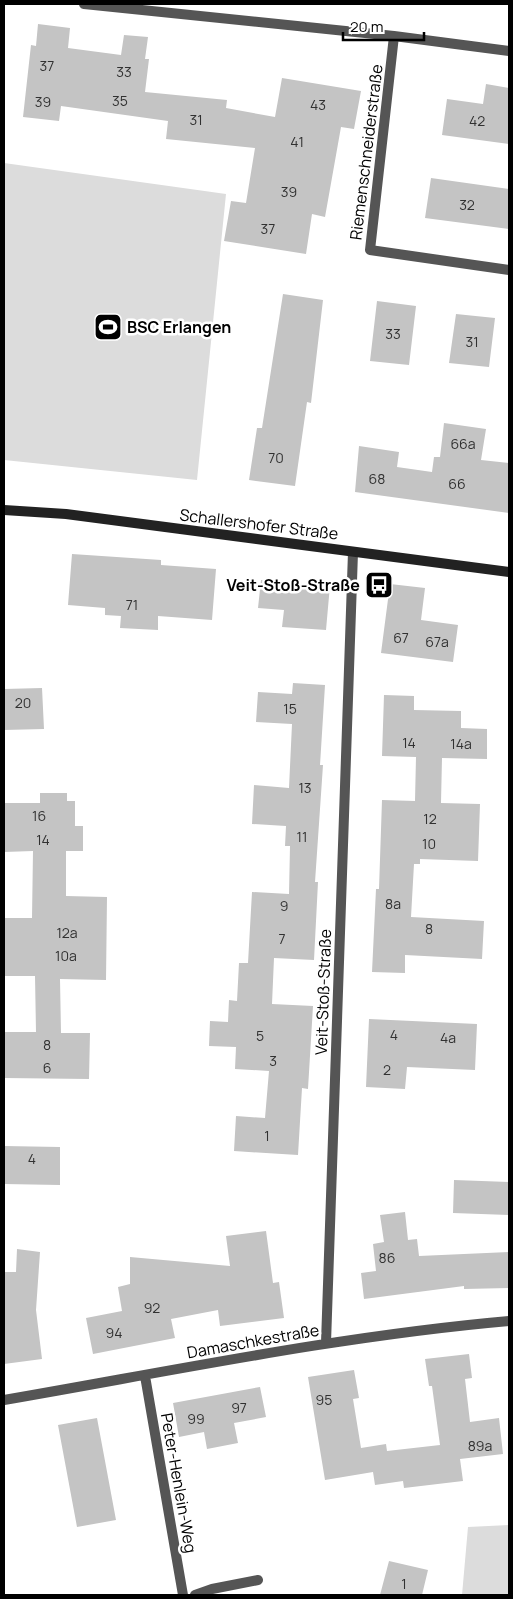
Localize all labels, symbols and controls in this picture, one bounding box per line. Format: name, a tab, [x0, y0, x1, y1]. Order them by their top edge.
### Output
scale bar	[343, 10, 424, 42]
text: 20 m	[350, 16, 383, 37]
house number: 37	[40, 56, 54, 75]
house number: 33	[116, 62, 132, 81]
street label: Riemenschneiderstraße	[344, 63, 388, 241]
house number: 35	[112, 91, 128, 110]
house number: 39	[35, 92, 51, 111]
house number: 43	[310, 95, 326, 114]
house number: 31	[189, 110, 203, 129]
house number: 42	[469, 111, 485, 130]
house number: 41	[290, 132, 304, 151]
house number: 39	[281, 182, 297, 201]
house number: 32	[459, 195, 475, 214]
house number: 37	[261, 219, 275, 238]
sports icon: BSC Erlangen	[93, 312, 123, 342]
place label: BSC Erlangen	[127, 316, 231, 338]
house number: 33	[385, 324, 401, 343]
house number: 31	[465, 332, 479, 351]
house number: 66a	[450, 434, 476, 453]
house number: 70	[268, 448, 284, 467]
house number: 68	[369, 469, 385, 488]
house number: 66	[448, 474, 466, 493]
street label: Schallershofer Straße	[178, 503, 340, 545]
bus stop icon: Veit-Stoß-Straße	[364, 570, 394, 600]
place label: Veit-Stoß-Straße	[227, 574, 360, 596]
house number: 71	[126, 595, 138, 614]
house number: 67	[393, 628, 409, 647]
house number: 67a	[425, 632, 449, 651]
house number: 20	[15, 693, 31, 712]
house number: 15	[283, 699, 297, 718]
house number: 14	[402, 733, 416, 752]
house number: 14a	[450, 734, 472, 753]
house number: 13	[298, 778, 312, 797]
house number: 16	[32, 806, 46, 825]
house number: 12	[423, 809, 437, 828]
house number: 11	[297, 827, 307, 846]
house number: 14	[36, 830, 50, 849]
house number: 10	[422, 834, 436, 853]
house number: 8a	[385, 894, 401, 913]
house number: 9	[280, 896, 288, 915]
house number: 8	[425, 919, 433, 938]
house number: 12a	[56, 923, 78, 942]
house number: 7	[278, 929, 286, 948]
street label: Veit-Stoß-Straße	[310, 929, 336, 1055]
house number: 10a	[55, 946, 77, 965]
house number: 4	[390, 1025, 398, 1044]
house number: 5	[256, 1026, 264, 1045]
house number: 4a	[440, 1028, 456, 1047]
house number: 8	[43, 1035, 51, 1054]
house number: 3	[269, 1051, 277, 1070]
house number: 6	[43, 1058, 51, 1077]
house number: 2	[383, 1060, 391, 1079]
house number: 1	[264, 1126, 270, 1145]
house number: 4	[28, 1149, 36, 1168]
house number: 86	[379, 1248, 395, 1267]
house number: 92	[144, 1298, 160, 1317]
street label: Damaschkestraße	[185, 1319, 321, 1363]
house number: 94	[106, 1323, 122, 1342]
house number: 95	[316, 1390, 332, 1409]
house number: 97	[231, 1398, 247, 1417]
house number: 99	[187, 1409, 205, 1428]
street label: Peter-Henlein-Weg	[156, 1411, 202, 1555]
house number: 89a	[468, 1436, 492, 1455]
house number: 1	[401, 1574, 407, 1593]

